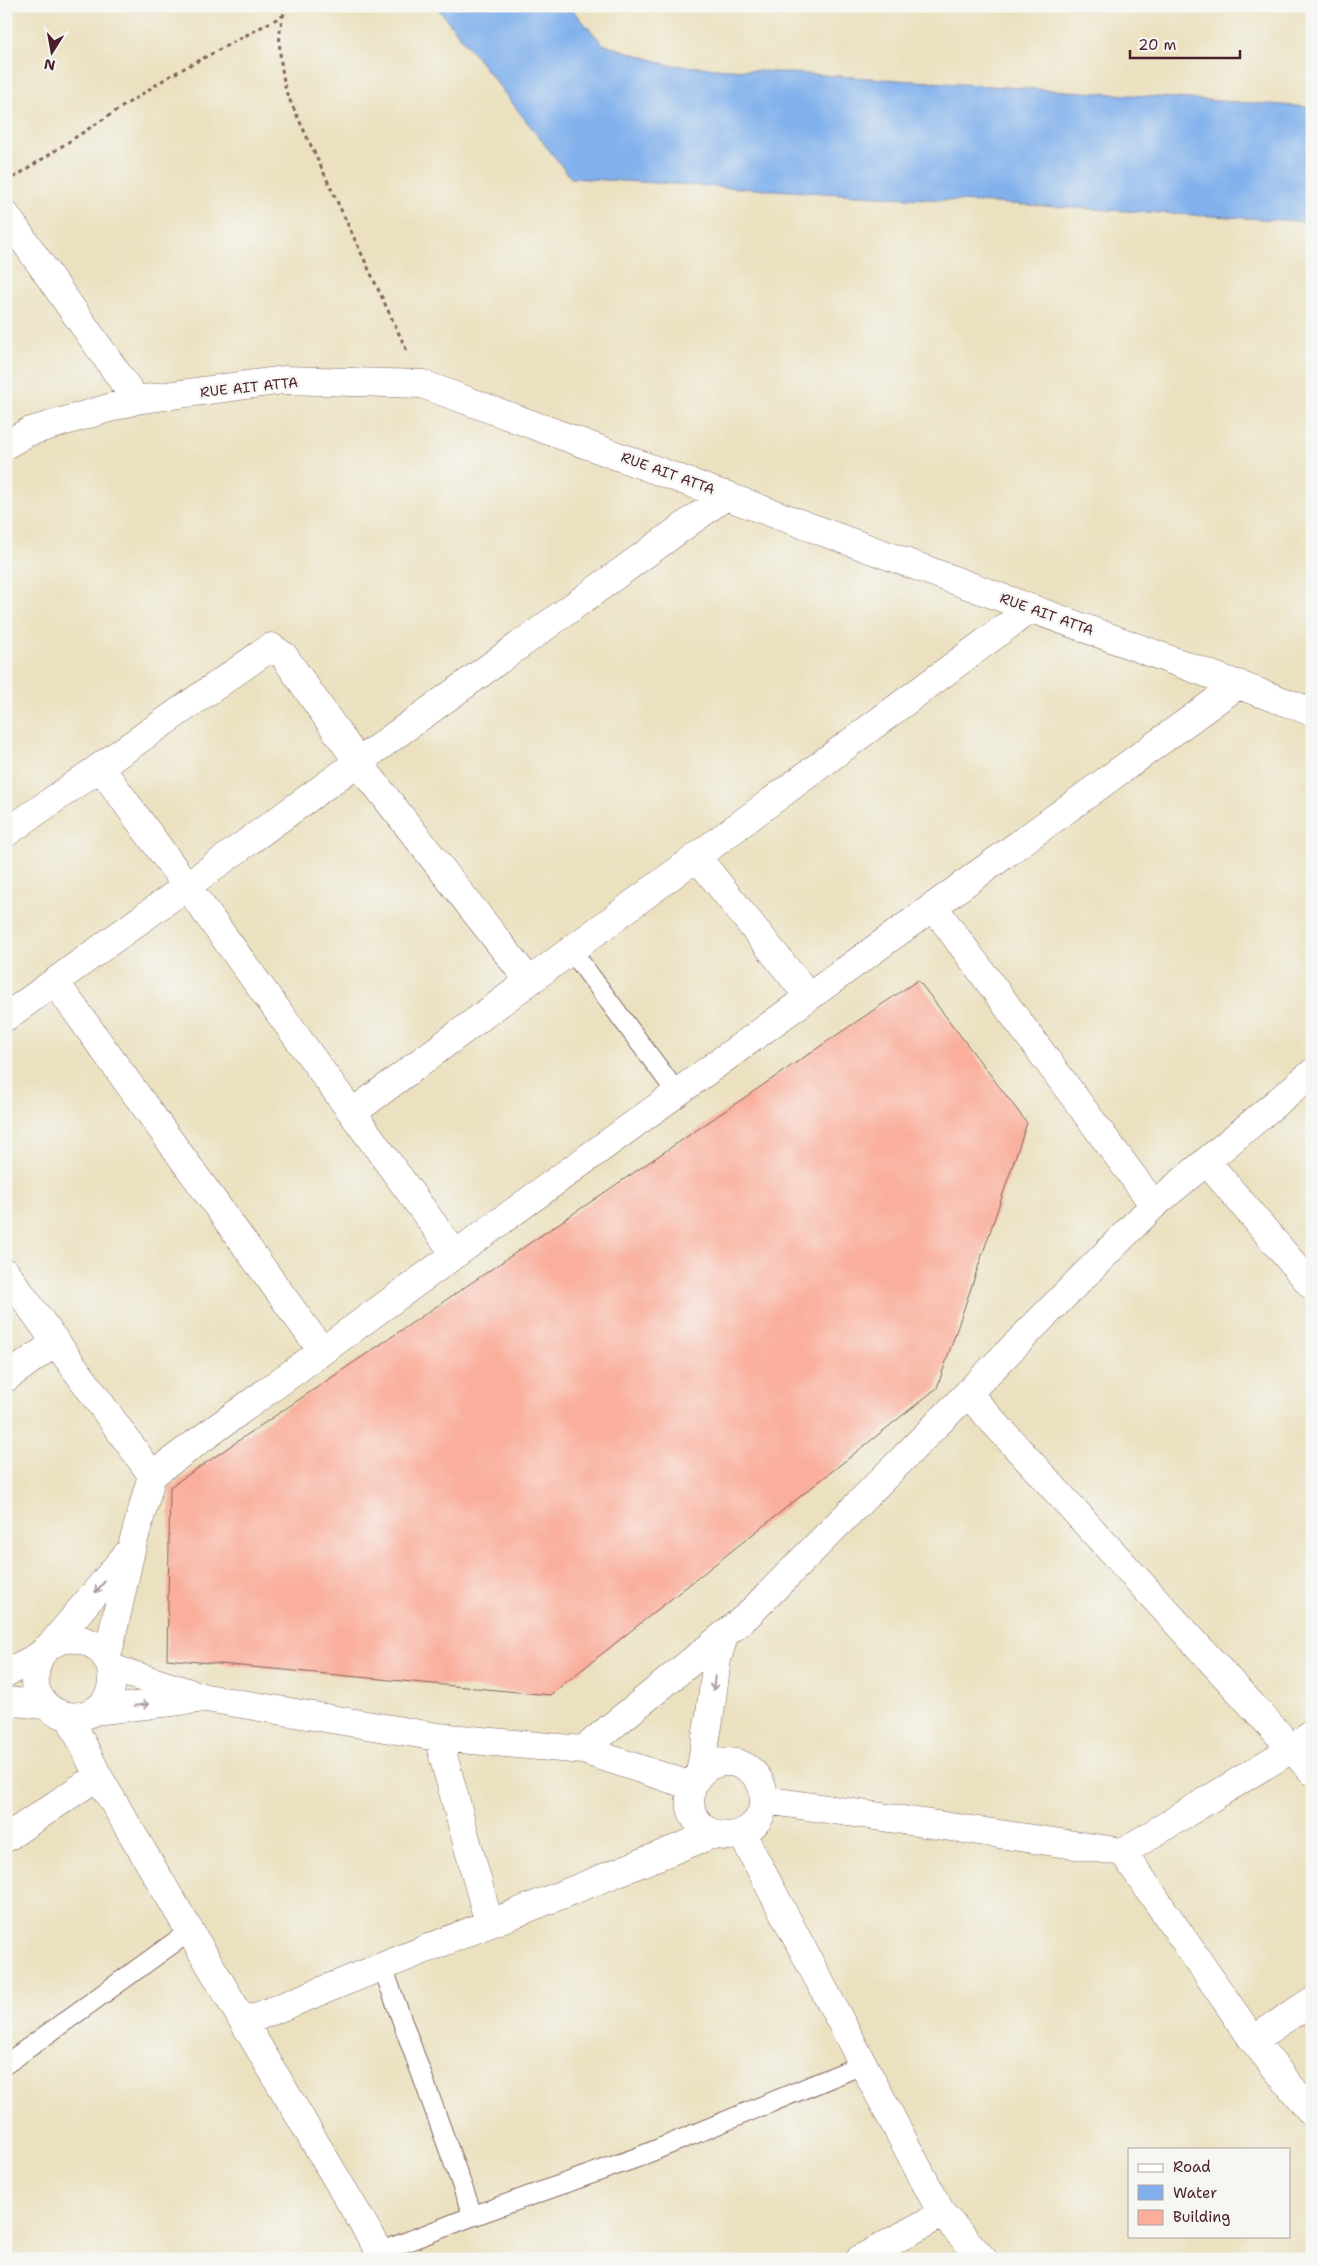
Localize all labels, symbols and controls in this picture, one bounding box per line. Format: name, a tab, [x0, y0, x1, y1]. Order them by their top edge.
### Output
north arrow	[28, 28, 78, 78]
scale bar	[1130, 28, 1240, 60]
text: 20 m	[1138, 35, 1177, 55]
text: N	[42, 55, 57, 75]
street label: RUE AIT ATTA	[199, 373, 299, 401]
street label: RUE AIT ATTA	[619, 448, 717, 498]
street label: RUE AIT ATTA	[998, 589, 1096, 639]
one-way arrow	[94, 1580, 105, 1593]
one-way arrow	[709, 1675, 719, 1691]
one-way arrow	[134, 1700, 150, 1710]
legend	[1128, 2148, 1290, 2238]
text: Road	[1173, 2157, 1211, 2177]
text: Water	[1173, 2183, 1217, 2203]
text: Building	[1173, 2207, 1230, 2227]

